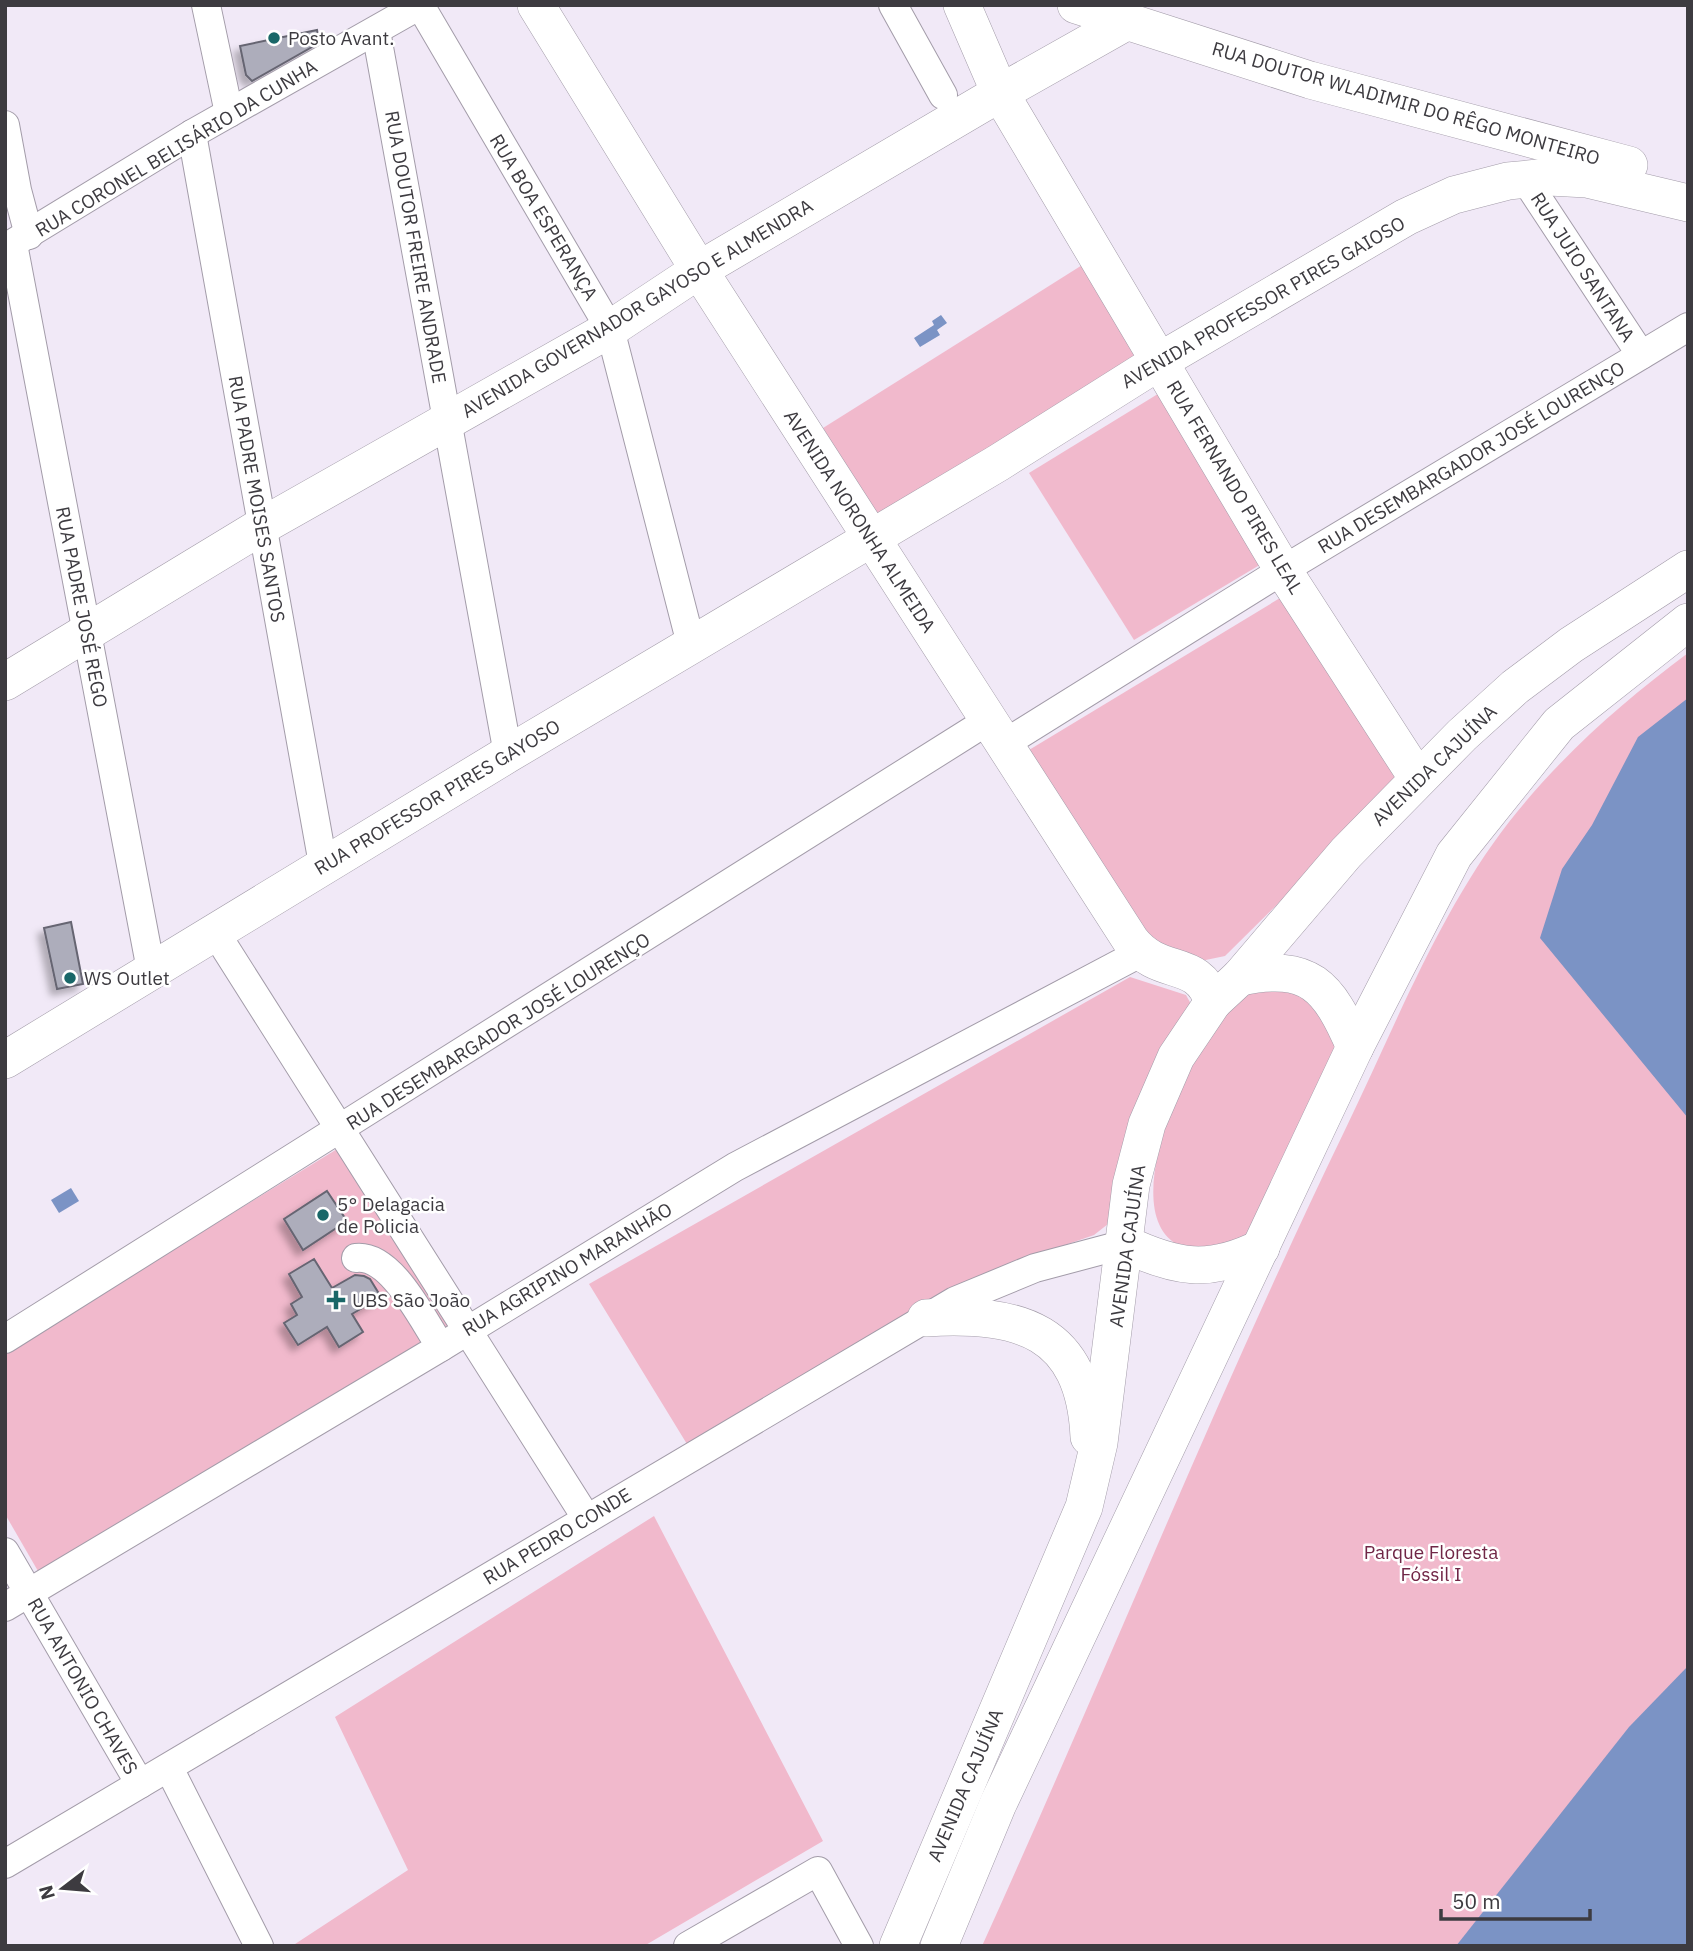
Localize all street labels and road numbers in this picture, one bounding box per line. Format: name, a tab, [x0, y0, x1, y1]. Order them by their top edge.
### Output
street label: RUA DOUTOR WLADIMIR DO RÊGO MONTEIRO	[1209, 36, 1603, 170]
street label: RUA CORONEL BELISÁRIO DA CUNHA	[31, 54, 321, 242]
street label: RUA DOUTOR FREIRE ANDRADE	[380, 109, 452, 385]
street label: RUA BOA ESPERANÇA	[485, 129, 603, 305]
street label: RUA JUIO SANTANA	[1526, 188, 1640, 346]
street label: AVENIDA GOVERNADOR GAYOSO E ALMENDRA	[457, 193, 817, 423]
street label: AVENIDA PROFESSOR PIRES GAIOSO	[1117, 211, 1409, 393]
street label: RUA DESEMBARGADOR JOSÉ LOURENÇO	[1313, 356, 1629, 558]
street label: RUA PADRE MOISES SANTOS	[223, 374, 291, 624]
street label: RUA FERNANDO PIRES LEAL	[1162, 376, 1308, 598]
street label: AVENIDA NORONHA ALMEIDA	[779, 405, 941, 637]
street label: RUA PADRE JOSÉ REGO	[51, 504, 113, 710]
street label: AVENIDA CAJUÍNA	[1367, 699, 1501, 831]
street label: RUA PROFESSOR PIRES GAYOSO	[310, 714, 564, 880]
street label: RUA DESEMBARGADOR JOSÉ LOURENÇO	[342, 927, 654, 1135]
street label: AVENIDA CAJUÍNA	[1104, 1163, 1150, 1329]
street label: RUA AGRIPINO MARANHÃO	[458, 1197, 676, 1341]
street label: RUA PEDRO CONDE	[478, 1482, 636, 1590]
street label: RUA ANTONIO CHAVES	[23, 1593, 143, 1779]
street label: AVENIDA CAJUÍNA	[922, 1705, 1008, 1865]

